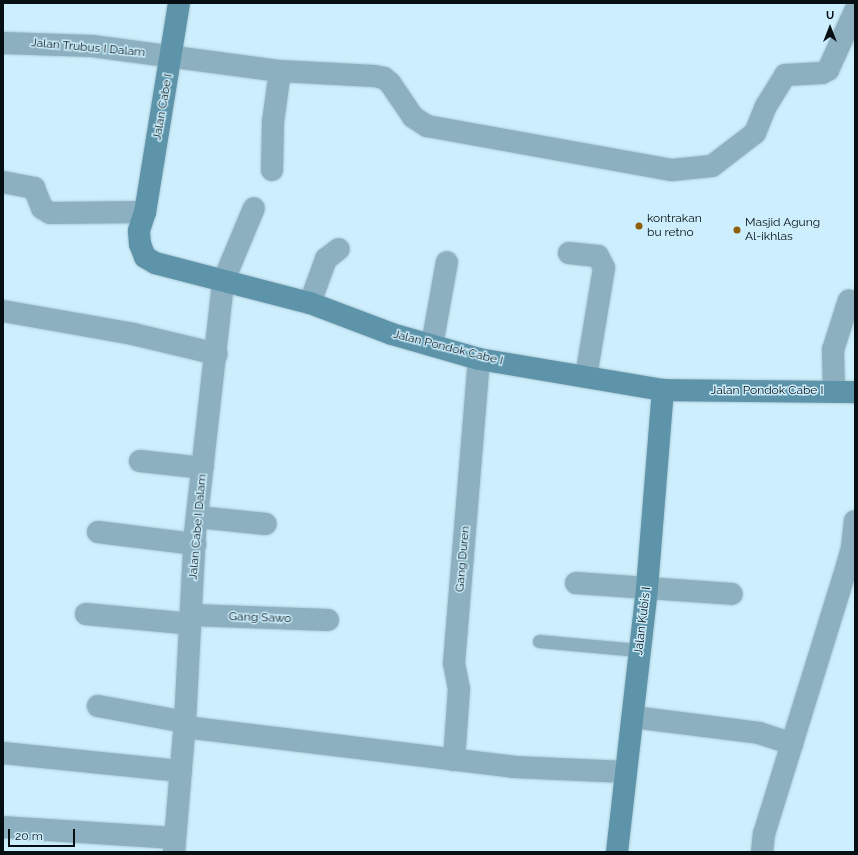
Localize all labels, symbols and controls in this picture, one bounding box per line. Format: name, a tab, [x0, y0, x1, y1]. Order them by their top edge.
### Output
north arrow	[810, 8, 850, 48]
text: U	[826, 9, 834, 22]
street label: Jalan Trubus I Dalam	[30, 36, 146, 60]
street label: Jalan Cabe I	[150, 73, 176, 141]
place label: kontrakan bu retno	[647, 212, 702, 240]
place label: Masjid Agung Al-ikhlas	[745, 216, 821, 244]
marker: kontrakan bu retno	[634, 221, 644, 231]
marker: Masjid Agung Al-ikhlas	[732, 225, 742, 235]
street label: Jalan Pondok Cabe I	[392, 327, 504, 369]
street label: Jalan Pondok Cabe I	[711, 384, 823, 398]
street label: Jalan Cabe I Dalam	[186, 473, 210, 581]
street label: Gang Duren	[453, 525, 473, 593]
street label: Jalan Kubis I	[632, 586, 654, 656]
street label: Gang Sawo	[228, 610, 292, 626]
scale bar	[10, 821, 77, 847]
text: 20 m	[15, 829, 43, 843]

